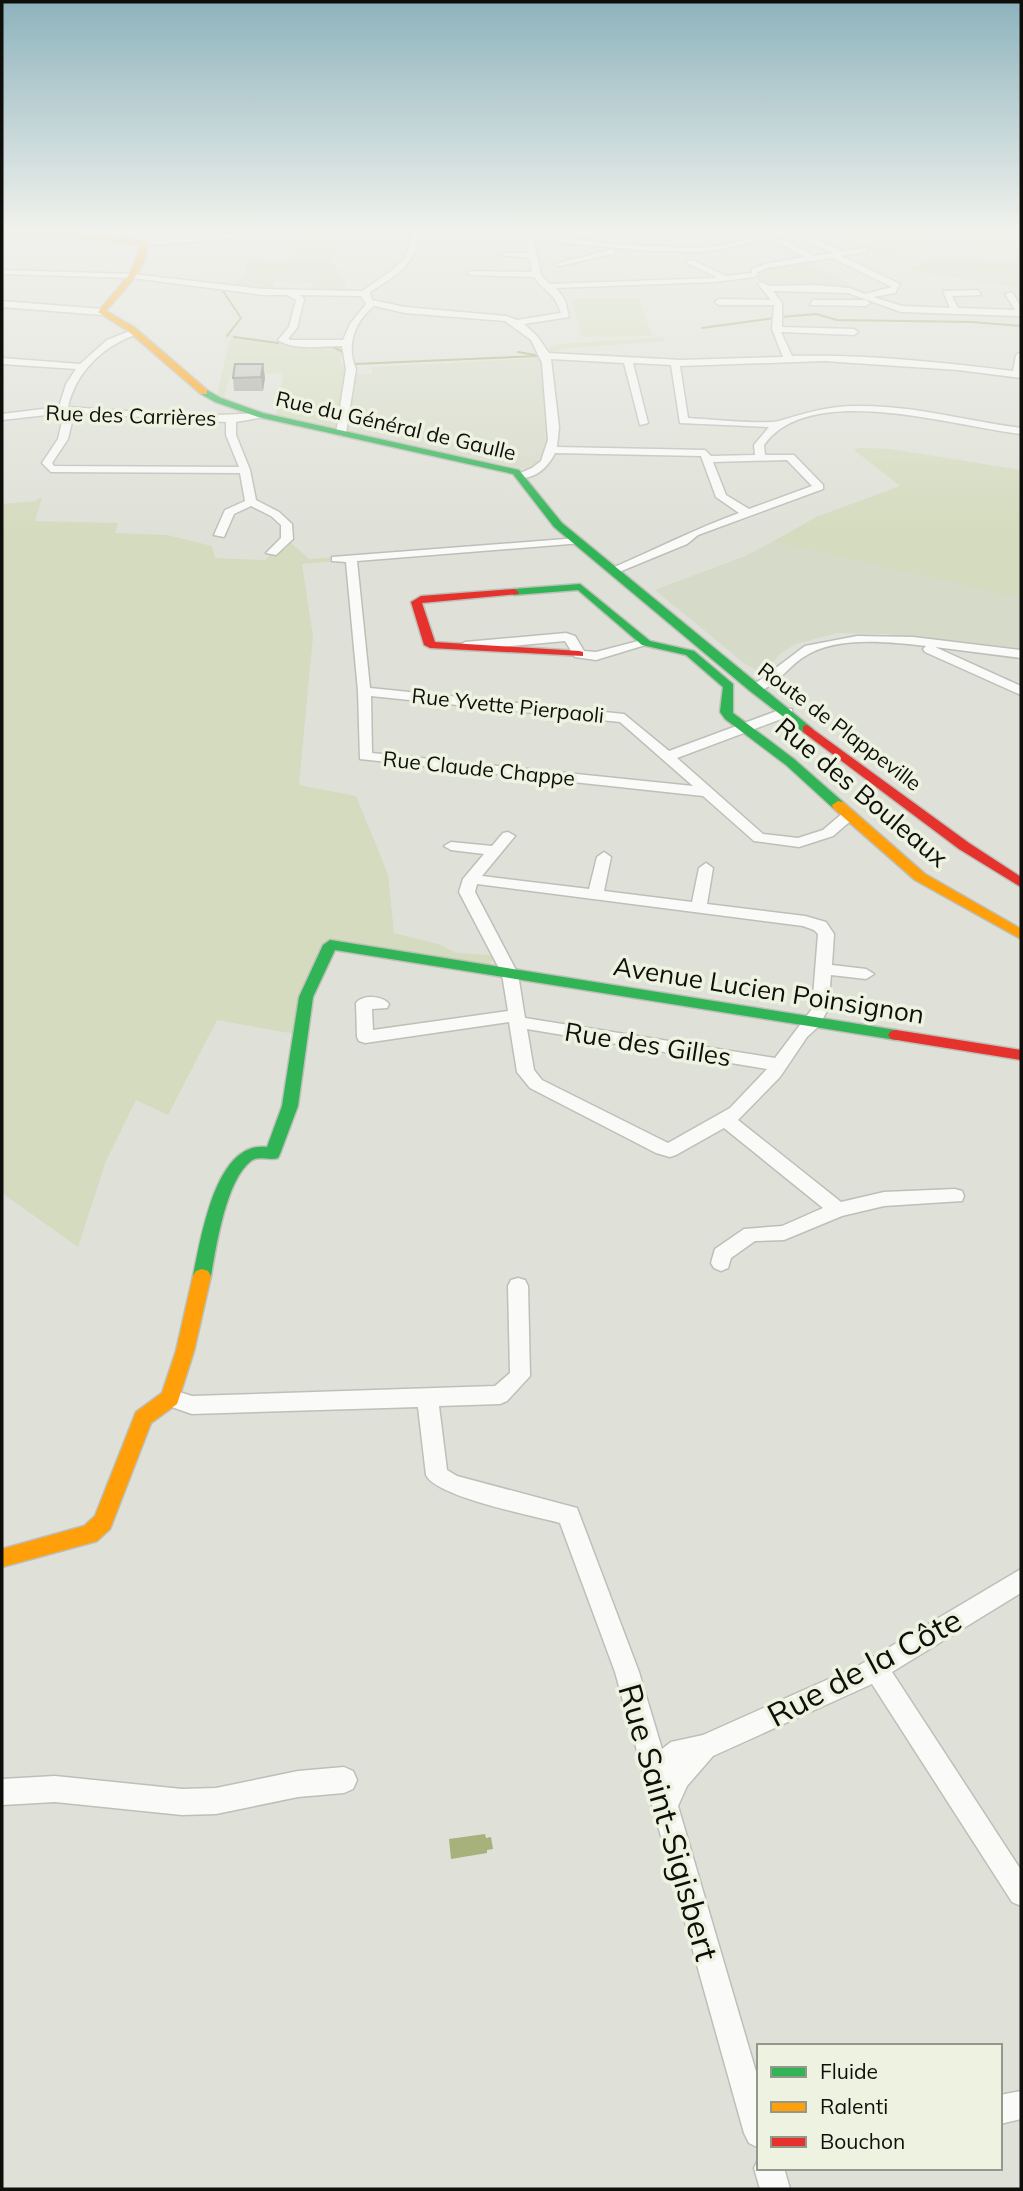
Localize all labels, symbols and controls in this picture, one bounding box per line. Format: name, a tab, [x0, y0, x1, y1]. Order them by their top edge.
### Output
street label: Rue du Général de Gaulle	[273, 385, 519, 465]
street label: Rue des Carrières	[45, 399, 217, 431]
street label: Route de Plappeville	[753, 656, 927, 796]
street label: Rue Yvette Pierpaoli	[410, 682, 606, 728]
street label: Rue des Bouleaux	[769, 710, 955, 874]
street label: Rue Claude Chappe	[382, 745, 576, 791]
street label: Avenue Lucien Poinsignon	[611, 949, 927, 1031]
street label: Rue des Gilles	[562, 1015, 734, 1073]
street label: Rue de la Côte	[760, 1599, 968, 1735]
street label: Rue Saint-Sigisbert	[610, 1679, 728, 1965]
legend	[757, 2044, 1002, 2170]
text: Fluide	[820, 2058, 878, 2084]
text: Ralenti	[820, 2093, 888, 2119]
text: Bouchon	[820, 2128, 905, 2154]

